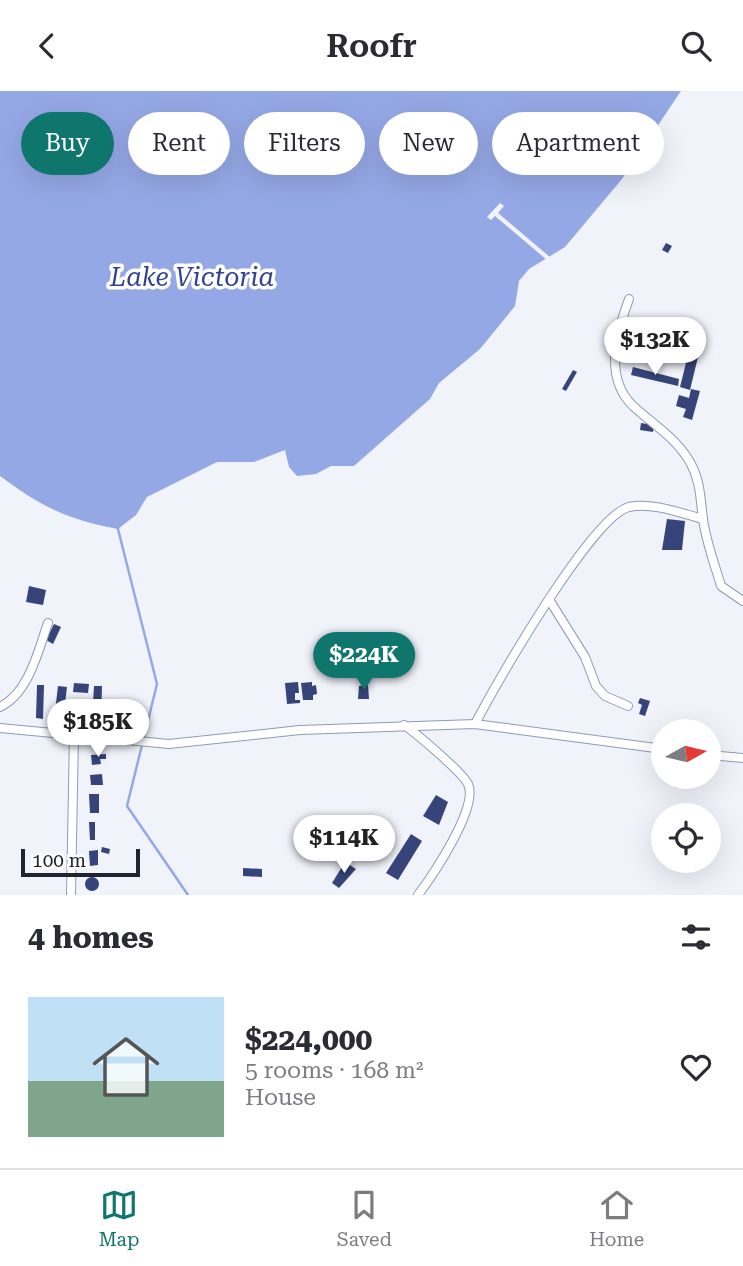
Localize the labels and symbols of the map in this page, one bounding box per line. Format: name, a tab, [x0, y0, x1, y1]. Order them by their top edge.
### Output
water label: Lake Victoria	[109, 262, 274, 292]
pin: $132K	[606, 317, 704, 377]
pin: $224K	[315, 633, 413, 692]
pin: $185K	[49, 699, 147, 759]
north arrow	[651, 719, 721, 789]
pin: $114K	[295, 815, 393, 875]
scale bar	[21, 846, 140, 878]

